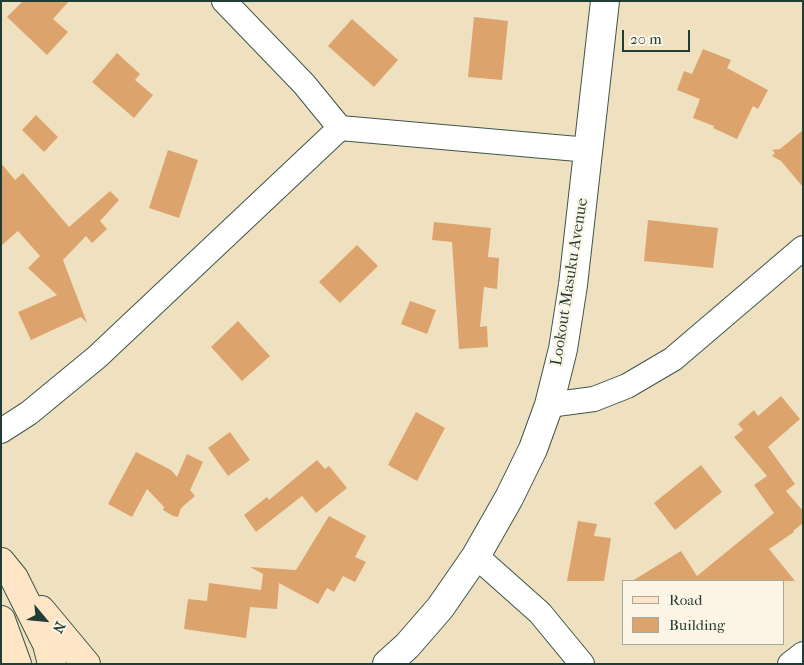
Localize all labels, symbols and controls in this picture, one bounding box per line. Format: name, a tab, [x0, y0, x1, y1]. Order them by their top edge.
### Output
scale bar	[624, 20, 692, 52]
text: 20 m	[630, 30, 662, 48]
street label: Lookout Masuku Avenue	[547, 197, 593, 367]
legend	[622, 580, 784, 645]
text: Road	[669, 591, 702, 609]
north arrow	[20, 595, 70, 645]
text: Building	[669, 616, 725, 634]
text: N	[49, 619, 69, 636]

